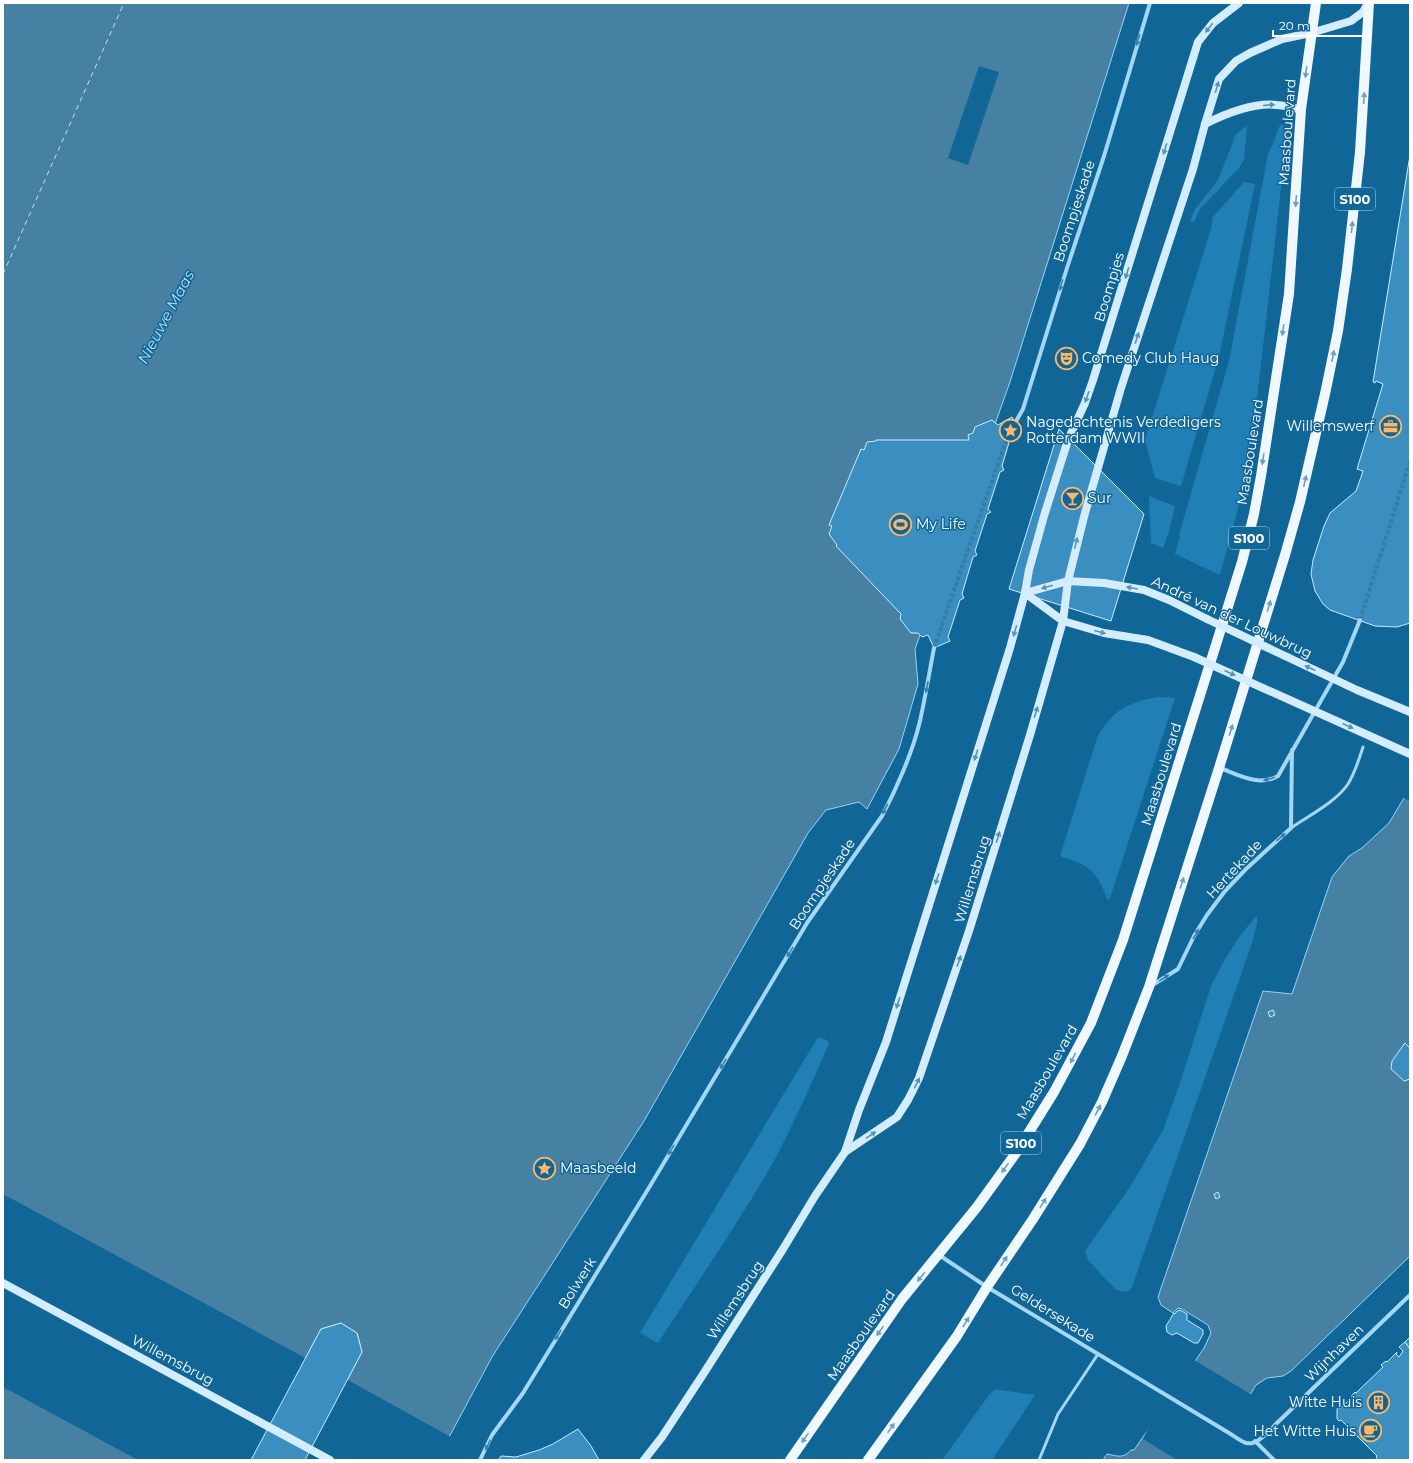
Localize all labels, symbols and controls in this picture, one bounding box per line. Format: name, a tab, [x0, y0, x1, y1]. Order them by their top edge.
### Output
scale bar	[1273, 12, 1370, 38]
text: 20 m	[1279, 18, 1310, 33]
one-way arrow	[1204, 22, 1213, 33]
one-way arrow	[1135, 35, 1141, 47]
one-way arrow	[1303, 66, 1309, 78]
street label: Maasboulevard	[1274, 78, 1300, 186]
one-way arrow	[1214, 81, 1220, 93]
one-way arrow	[1361, 92, 1368, 104]
one-way arrow	[1263, 102, 1275, 109]
one-way arrow	[1162, 144, 1168, 156]
street label: Boompjeskade	[1049, 158, 1099, 264]
road number: S100	[1335, 188, 1375, 210]
one-way arrow	[1293, 195, 1300, 207]
one-way arrow	[1348, 221, 1355, 233]
street label: Boompjes	[1090, 250, 1128, 324]
water label: Nieuwe Maas	[133, 266, 199, 367]
one-way arrow	[1124, 268, 1130, 280]
one-way arrow	[1058, 279, 1064, 291]
one-way arrow	[1280, 324, 1286, 337]
one-way arrow	[1135, 331, 1141, 343]
theatre icon: Comedy Club Haug	[1054, 345, 1080, 371]
place label: Comedy Club Haug	[1082, 349, 1219, 367]
one-way arrow	[1330, 350, 1336, 362]
one-way arrow	[1084, 392, 1090, 404]
street label: Maasboulevard	[1233, 398, 1267, 506]
place label: Nagedachtenis Verdedigers Rotterdam WWII	[1026, 413, 1221, 447]
office icon: Willemswerf	[1377, 413, 1403, 439]
place icon: Nagedachtenis Verdedigers Rotterdam WWII	[998, 417, 1024, 443]
place label: Willemswerf	[1286, 417, 1375, 435]
one-way arrow	[1260, 453, 1266, 465]
one-way arrow	[1302, 475, 1308, 487]
bar icon: Sur	[1059, 485, 1085, 511]
place label: Sur	[1088, 489, 1112, 507]
sports icon: My Life	[887, 511, 913, 537]
place label: My Life	[916, 515, 966, 533]
road number: S100	[1229, 527, 1269, 549]
one-way arrow	[1074, 537, 1080, 549]
street label: André van der Louwbrug	[1149, 572, 1315, 662]
one-way arrow	[1040, 584, 1052, 590]
one-way arrow	[1126, 584, 1138, 590]
one-way arrow	[1266, 600, 1272, 612]
one-way arrow	[1012, 625, 1018, 637]
one-way arrow	[1095, 629, 1107, 635]
one-way arrow	[1305, 665, 1316, 671]
one-way arrow	[1224, 670, 1236, 676]
one-way arrow	[923, 681, 929, 693]
one-way arrow	[1033, 706, 1039, 718]
street label: Maasboulevard	[1137, 720, 1185, 828]
one-way arrow	[1343, 723, 1354, 729]
one-way arrow	[1228, 724, 1234, 736]
one-way arrow	[973, 749, 979, 761]
one-way arrow	[1263, 776, 1275, 782]
one-way arrow	[882, 804, 889, 815]
one-way arrow	[995, 830, 1001, 842]
one-way arrow	[1276, 832, 1286, 841]
street label: Willemsbrug	[950, 833, 994, 925]
street label: Boompjeskade	[785, 835, 859, 933]
street label: Hertekade	[1202, 836, 1266, 902]
one-way arrow	[934, 873, 940, 885]
one-way arrow	[1179, 877, 1185, 889]
one-way arrow	[1192, 928, 1199, 940]
one-way arrow	[786, 946, 793, 958]
one-way arrow	[957, 954, 963, 966]
one-way arrow	[1159, 974, 1169, 982]
one-way arrow	[894, 997, 900, 1009]
street label: Maasboulevard	[1012, 1021, 1082, 1123]
one-way arrow	[1070, 1052, 1076, 1064]
one-way arrow	[719, 1058, 726, 1070]
one-way arrow	[913, 1078, 920, 1089]
one-way arrow	[1094, 1104, 1101, 1116]
one-way arrow	[865, 1131, 877, 1138]
road number: S100	[1001, 1132, 1041, 1154]
one-way arrow	[668, 1144, 675, 1156]
place icon: Maasbeeld	[532, 1155, 558, 1181]
place label: Maasbeeld	[560, 1159, 636, 1177]
one-way arrow	[1001, 1163, 1009, 1174]
one-way arrow	[1039, 1198, 1047, 1208]
street label: Bolwerk	[554, 1253, 600, 1312]
one-way arrow	[1000, 1256, 1008, 1266]
street label: Willemsbrug	[703, 1257, 767, 1343]
one-way arrow	[916, 1272, 925, 1283]
street label: Geldersekade	[1007, 1280, 1099, 1346]
street label: Maasboulevard	[823, 1286, 899, 1384]
one-way arrow	[962, 1316, 969, 1328]
street label: Wijnhaven	[1301, 1320, 1367, 1386]
one-way arrow	[876, 1326, 884, 1337]
one-way arrow	[554, 1329, 561, 1341]
street label: Willemsbrug	[129, 1331, 217, 1389]
building icon: Witte Huis	[1365, 1389, 1391, 1415]
place label: Witte Huis	[1289, 1393, 1362, 1411]
cafe icon: Het Witte Huis	[1358, 1418, 1384, 1444]
place label: Het Witte Huis	[1253, 1422, 1356, 1440]
one-way arrow	[887, 1423, 895, 1433]
one-way arrow	[801, 1433, 809, 1443]
one-way arrow	[485, 1439, 491, 1450]

